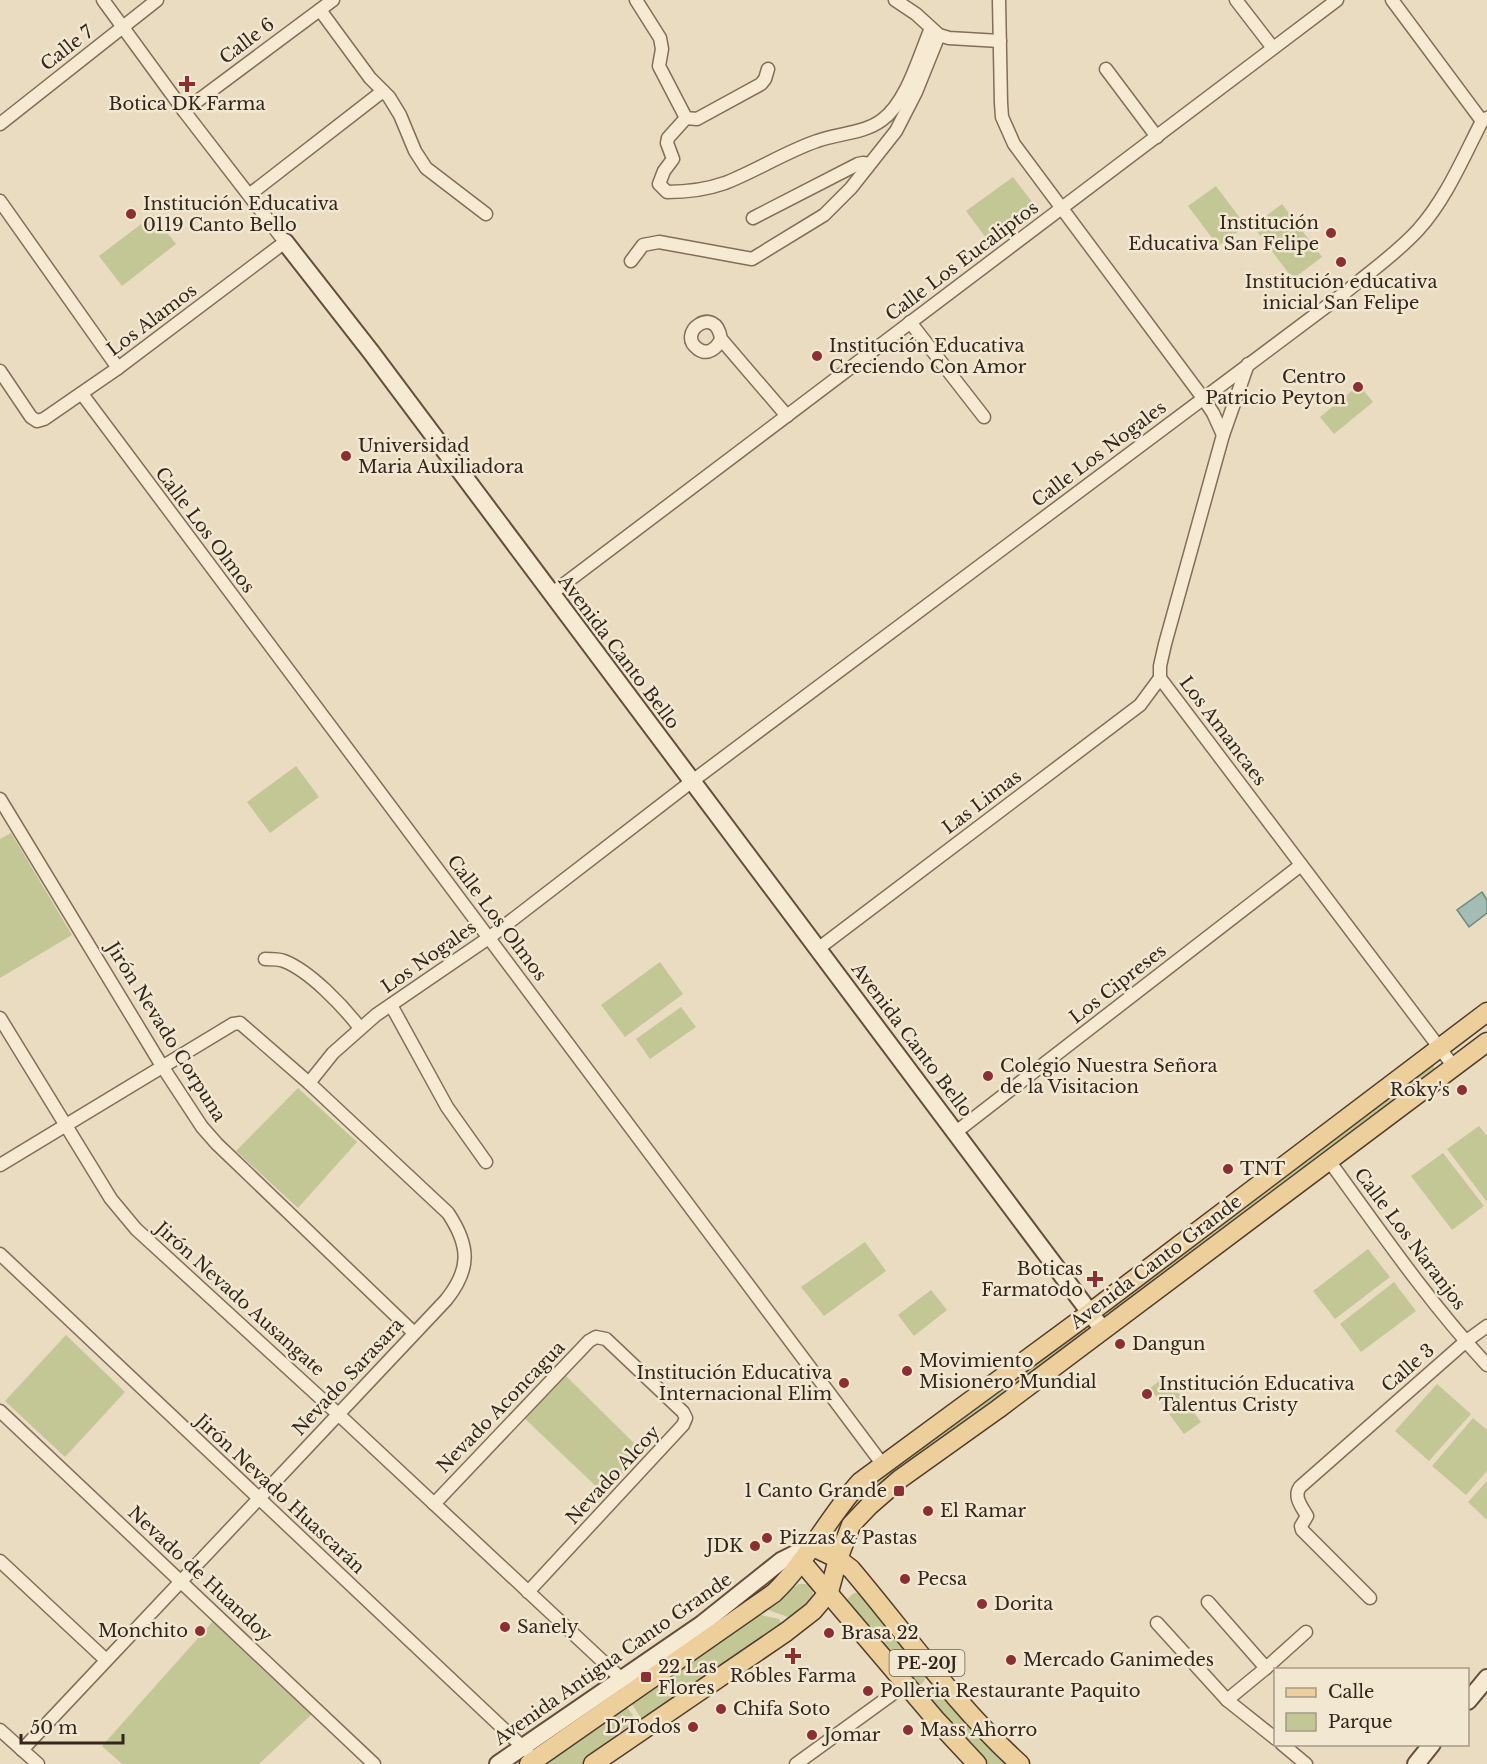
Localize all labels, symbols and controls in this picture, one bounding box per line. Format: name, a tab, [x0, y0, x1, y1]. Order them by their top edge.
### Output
street label: Calle 6	[215, 13, 279, 69]
street label: Calle 7	[36, 20, 98, 75]
marker: Botica DK Farma	[180, 77, 194, 91]
place label: Botica DK Farma	[109, 93, 265, 115]
place label: Institución Educativa 0119 Canto Bello	[143, 193, 339, 236]
street label: Calle Los Eucaliptos	[881, 196, 1043, 326]
marker: Institución Educativa 0119 Canto Bello	[124, 207, 138, 221]
place label: Institución Educativa San Felipe	[1128, 212, 1319, 255]
marker: Institución Educativa San Felipe	[1324, 226, 1338, 240]
marker: Institución educativa inicial San Felipe	[1334, 255, 1348, 269]
place label: Institución educativa inicial San Felipe	[1245, 271, 1437, 314]
street label: Los Alamos	[103, 279, 201, 361]
place label: Institución Educativa Creciendo Con Amor	[829, 335, 1027, 378]
marker: Institución Educativa Creciendo Con Amor	[810, 349, 824, 363]
place label: Centro Patricio Peyton	[1205, 366, 1346, 409]
marker: Centro Patricio Peyton	[1351, 380, 1365, 394]
street label: Calle Los Nogales	[1028, 396, 1170, 512]
place label: Universidad Maria Auxiliadora	[358, 435, 524, 478]
marker: Universidad Maria Auxiliadora	[339, 449, 353, 463]
street label: Calle Los Olmos	[151, 463, 259, 597]
street label: Avenida Canto Bello	[553, 570, 684, 734]
street label: Los Amancaes	[1175, 672, 1271, 790]
street label: Las Limas	[938, 765, 1026, 839]
street label: Calle Los Olmos	[443, 851, 551, 985]
street label: Los Nogales	[377, 916, 481, 998]
street label: Jirón Nevado Corpuna	[101, 936, 230, 1126]
street label: Los Cipreses	[1065, 940, 1171, 1028]
street label: Avenida Canto Bello	[846, 958, 977, 1122]
place label: Colegio Nuestra Señora de la Visitacion	[1000, 1055, 1218, 1098]
marker: Colegio Nuestra Señora de la Visitacion	[981, 1069, 995, 1083]
place label: Roky's	[1390, 1079, 1450, 1101]
marker: Roky's	[1455, 1083, 1469, 1097]
place label: TNT	[1240, 1158, 1286, 1180]
marker: TNT	[1221, 1162, 1235, 1176]
street label: Calle Los Naranjos	[1350, 1164, 1470, 1314]
street label: Avenida Canto Grande	[1065, 1190, 1246, 1334]
street label: Jirón Nevado Ausangate	[149, 1216, 329, 1381]
place label: Boticas Farmatodo	[981, 1258, 1083, 1301]
marker: Boticas Farmatodo	[1088, 1272, 1102, 1286]
street label: Nevado Sarasara	[288, 1314, 408, 1440]
place label: Dangun	[1132, 1333, 1205, 1355]
street label: Nevado Aconcagua	[432, 1336, 570, 1478]
marker: Dangun	[1113, 1337, 1127, 1351]
street label: Calle 3	[1377, 1339, 1439, 1397]
place label: Movimiento Misionero Mundial	[919, 1350, 1097, 1393]
place label: Institución Educativa Internacional Elim	[637, 1362, 832, 1405]
marker: Movimiento Misionero Mundial	[900, 1364, 914, 1378]
place label: Institución Educativa Talentus Cristy	[1159, 1373, 1355, 1416]
marker: Institución Educativa Internacional Elim	[837, 1376, 851, 1390]
marker: Institución Educativa Talentus Cristy	[1140, 1387, 1154, 1401]
street label: Jirón Nevado Huascarán	[189, 1408, 369, 1578]
street label: Nevado Alcoy	[562, 1421, 665, 1529]
place label: 1 Canto Grande	[744, 1480, 887, 1502]
marker: 1 Canto Grande	[892, 1484, 906, 1498]
place label: El Ramar	[940, 1500, 1027, 1522]
street label: Nevado de Huandoy	[123, 1501, 277, 1647]
marker: El Ramar	[921, 1504, 935, 1518]
place label: Pizzas & Pastas	[779, 1527, 917, 1549]
marker: Pizzas & Pastas	[760, 1531, 774, 1545]
place label: JDK	[704, 1535, 744, 1557]
marker: JDK	[748, 1539, 762, 1553]
street label: Avenida Antigua Canto Grande	[489, 1568, 736, 1750]
place label: Pecsa	[917, 1568, 967, 1590]
marker: Pecsa	[898, 1572, 912, 1586]
place label: Dorita	[994, 1593, 1053, 1615]
marker: Dorita	[975, 1597, 989, 1611]
place label: Sanely	[517, 1616, 579, 1638]
place label: Monchito	[98, 1620, 188, 1642]
marker: Sanely	[498, 1620, 512, 1634]
place label: Brasa 22	[841, 1622, 919, 1644]
marker: Monchito	[193, 1624, 207, 1638]
marker: Brasa 22	[822, 1626, 836, 1640]
marker: Robles Farma	[786, 1649, 800, 1663]
place label: Mercado Ganimedes	[1023, 1649, 1214, 1671]
road number: PE-20J	[890, 1650, 964, 1676]
marker: Mercado Ganimedes	[1004, 1653, 1018, 1667]
place label: 22 Las Flores	[658, 1656, 717, 1699]
place label: Robles Farma	[730, 1665, 856, 1687]
legend	[1274, 1668, 1469, 1746]
marker: 22 Las Flores	[639, 1670, 653, 1684]
place label: Polleria Restaurante Paquito	[880, 1680, 1141, 1702]
text: Calle	[1328, 1681, 1374, 1703]
marker: Polleria Restaurante Paquito	[861, 1684, 875, 1698]
place label: Chifa Soto	[733, 1698, 830, 1720]
marker: Chifa Soto	[714, 1702, 728, 1716]
scale bar	[21, 1707, 123, 1745]
text: Parque	[1328, 1711, 1393, 1733]
place label: D'Todos	[605, 1716, 681, 1738]
text: 50 m	[30, 1717, 78, 1739]
place label: Mass Ahorro	[920, 1719, 1037, 1741]
marker: D'Todos	[686, 1720, 700, 1734]
marker: Mass Ahorro	[901, 1723, 915, 1737]
place label: Jomar	[822, 1724, 881, 1746]
marker: Jomar	[805, 1728, 819, 1742]

